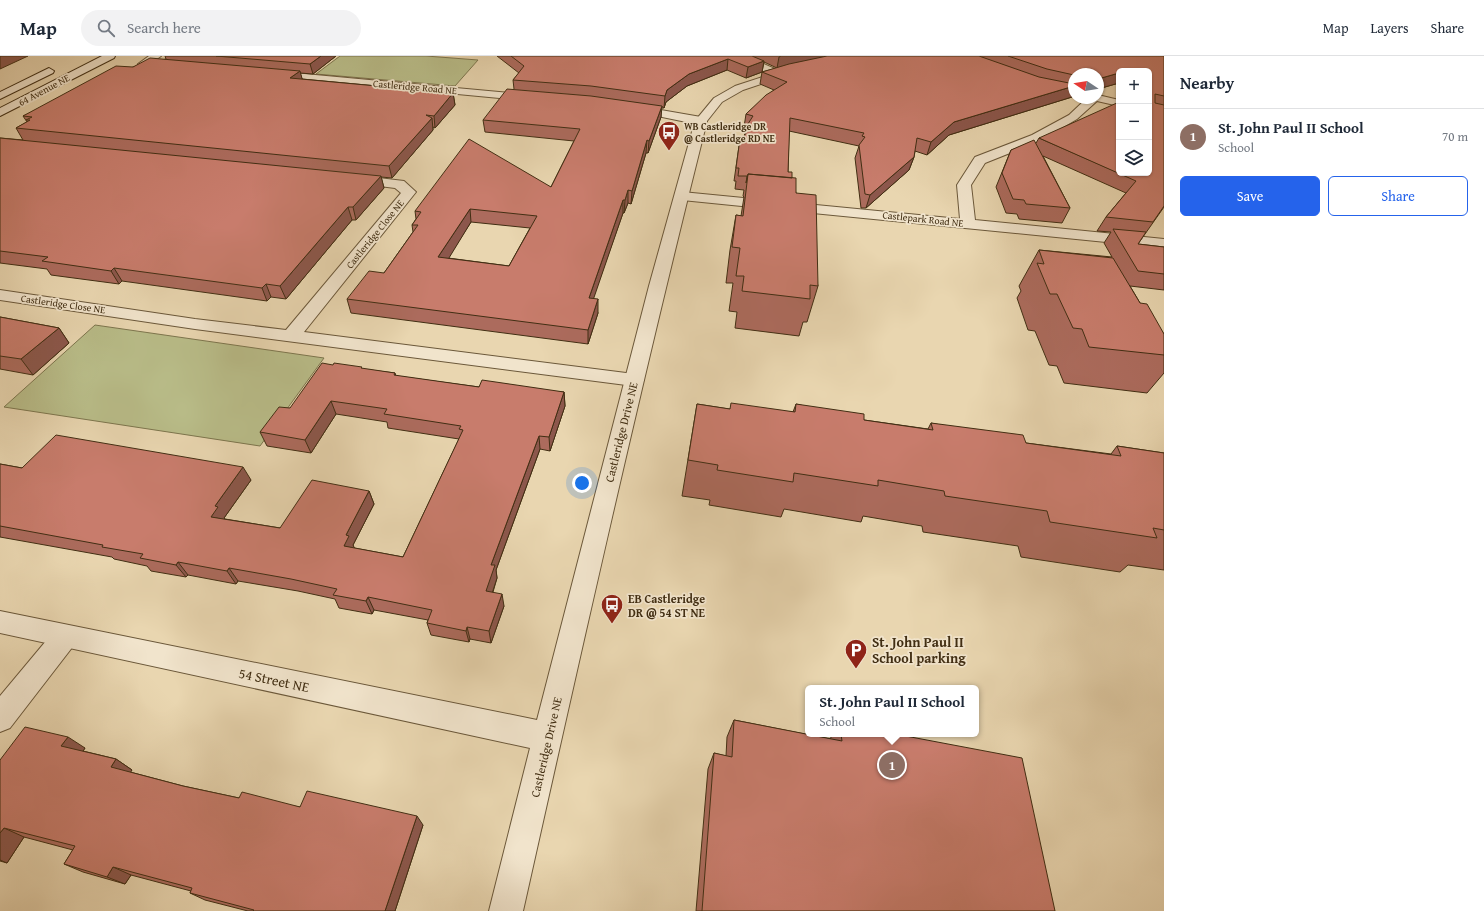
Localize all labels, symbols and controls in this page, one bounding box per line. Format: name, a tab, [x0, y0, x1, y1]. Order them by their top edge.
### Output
search box	[81, 10, 361, 46]
text: Map	[20, 14, 57, 42]
icon: search	[95, 17, 117, 39]
text: Search here	[127, 17, 201, 38]
text: Map	[1323, 18, 1349, 38]
text: Layers	[1371, 18, 1409, 38]
text: Share	[1431, 18, 1464, 38]
north arrow	[1068, 68, 1104, 104]
map controls	[1116, 68, 1152, 176]
button: +	[1116, 68, 1152, 104]
street label: 64 Avenue NE	[16, 70, 72, 110]
text: Nearby	[1180, 70, 1234, 95]
street label: Castleridge Road NE	[372, 76, 458, 98]
button: −	[1116, 104, 1152, 140]
text: St. John Paul II School	[1218, 117, 1364, 138]
bus stop icon: WB Castleridge DR @ Castleridge RD NE	[656, 119, 682, 152]
place label: WB Castleridge DR @ Castleridge RD NE	[684, 119, 775, 146]
text: 1	[1190, 127, 1196, 146]
text: 70 m	[1442, 127, 1468, 146]
text: School	[1218, 138, 1254, 157]
button: layers	[1116, 140, 1152, 176]
button: Save	[1180, 176, 1320, 216]
button: Share	[1328, 176, 1468, 216]
street label: Castleridge Close NE	[342, 196, 408, 272]
street label: Castlepark Road NE	[882, 207, 964, 231]
street label: Castleridge Close NE	[20, 291, 106, 317]
street label: Castleridge Drive NE	[600, 380, 642, 484]
your location	[572, 473, 592, 493]
place label: EB Castleridge DR @ 54 ST NE	[628, 590, 705, 621]
bus stop icon: EB Castleridge DR @ 54 ST NE	[599, 592, 625, 625]
place label: St. John Paul II School parking	[872, 632, 966, 668]
parking icon: St. John Paul II School parking	[843, 637, 869, 670]
street label: 54 Street NE	[237, 663, 311, 697]
popup	[805, 685, 979, 737]
text: St. John Paul II School	[819, 691, 965, 712]
street label: Castleridge Drive NE	[526, 695, 566, 799]
text: School	[819, 712, 855, 731]
pin: 1	[879, 750, 905, 780]

